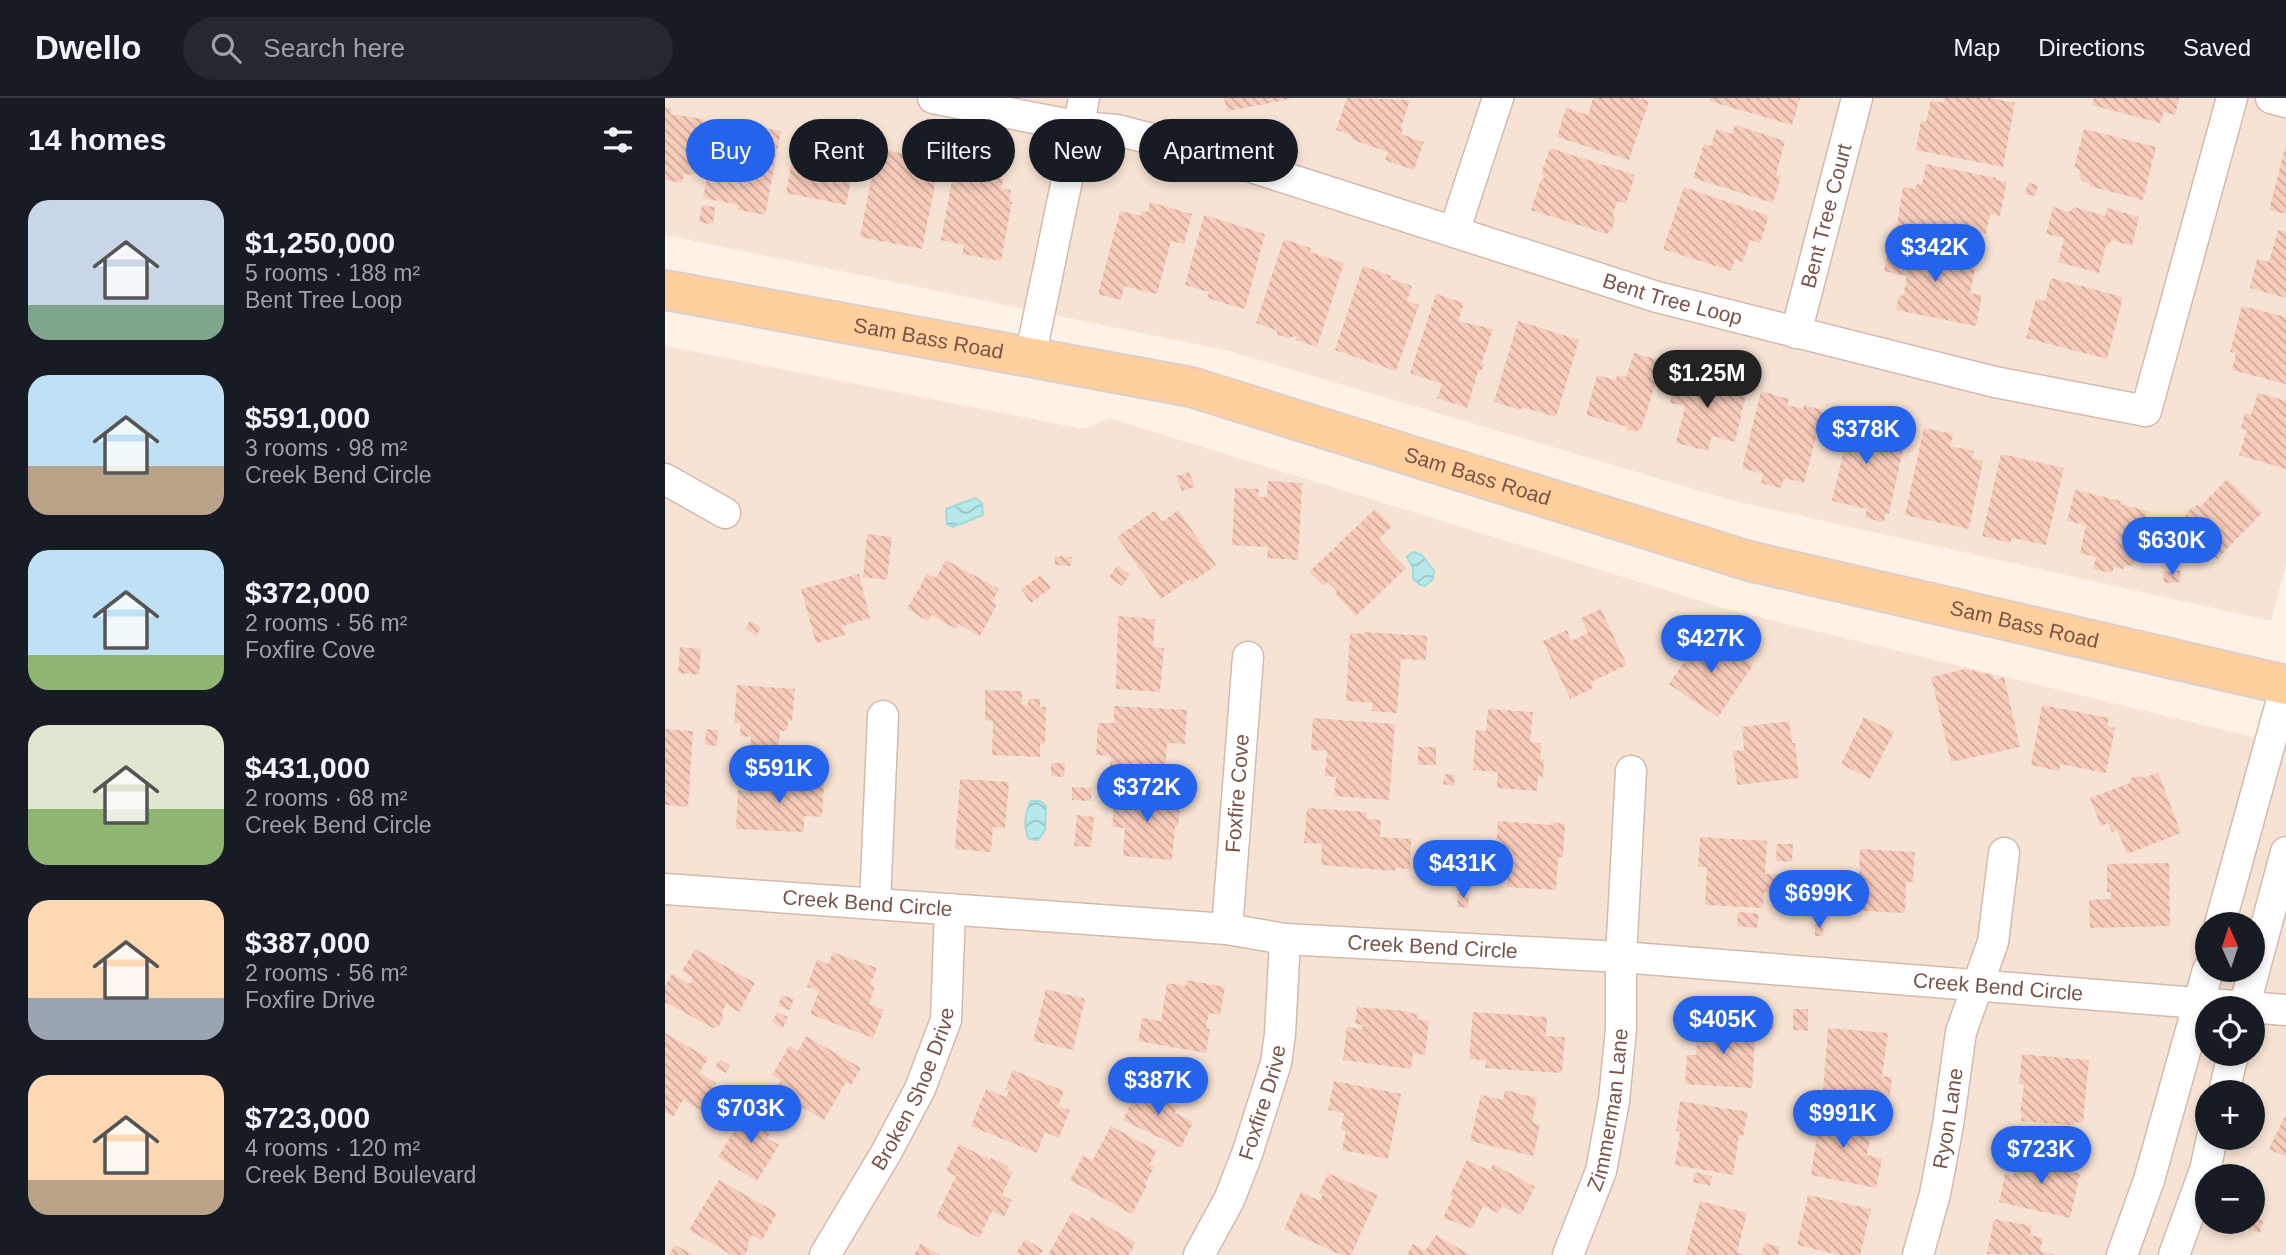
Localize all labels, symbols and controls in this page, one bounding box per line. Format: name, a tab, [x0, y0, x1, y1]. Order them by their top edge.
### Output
search box	[183, 17, 673, 80]
text: Dwello	[35, 29, 141, 66]
icon: search	[207, 29, 245, 67]
text: Search here	[263, 33, 405, 63]
text: Map	[1954, 34, 2000, 61]
text: Directions	[2038, 34, 2145, 61]
text: Saved	[2183, 34, 2251, 61]
chip: Buy	[686, 119, 775, 182]
chip: Rent	[789, 119, 888, 182]
chip: Filters	[902, 119, 1015, 182]
chip: New	[1029, 119, 1125, 182]
chip: Apartment	[1139, 119, 1298, 182]
icon: filters	[599, 121, 637, 159]
text: 14 homes	[28, 123, 166, 156]
street label: Bent Tree Court	[1796, 141, 1856, 290]
pin: $342K	[1886, 225, 1984, 284]
text: $1,250,000	[245, 226, 395, 259]
icon: home	[84, 228, 168, 312]
text: $342K	[1901, 234, 1969, 260]
text: 5 rooms · 188 m²	[245, 260, 420, 286]
street label: Bent Tree Loop	[1600, 268, 1745, 329]
text: Bent Tree Loop	[245, 287, 402, 313]
street label: Sam Bass Road	[852, 313, 1005, 363]
pin: $1.25M	[1650, 350, 1764, 410]
text: $1.25M	[1669, 360, 1745, 386]
text: $591,000	[245, 401, 370, 434]
icon: home	[84, 403, 168, 487]
pin: $378K	[1817, 406, 1915, 466]
text: $378K	[1832, 416, 1900, 442]
text: 3 rooms · 98 m²	[245, 435, 407, 461]
street label: Sam Bass Road	[1402, 442, 1554, 509]
text: Creek Bend Circle	[245, 462, 432, 488]
pin: $630K	[2123, 518, 2221, 577]
text: $630K	[2138, 527, 2206, 553]
text: $372,000	[245, 576, 370, 609]
icon: home	[84, 578, 168, 662]
street label: Sam Bass Road	[1948, 596, 2101, 652]
text: 2 rooms · 56 m²	[245, 610, 407, 636]
pin: $427K	[1662, 616, 1760, 675]
text: $427K	[1677, 625, 1745, 651]
text: Foxfire Cove	[245, 637, 375, 663]
street label: Foxfire Cove	[1221, 733, 1253, 854]
pin: $591K	[730, 746, 828, 805]
text: $431,000	[245, 751, 370, 784]
icon: home	[84, 753, 168, 837]
text: $591K	[745, 755, 813, 781]
pin: $372K	[1098, 764, 1196, 824]
text: $372K	[1113, 774, 1181, 800]
text: 2 rooms · 68 m²	[245, 785, 407, 811]
text: Creek Bend Circle	[245, 812, 432, 838]
pin: $431K	[1414, 840, 1512, 900]
text: $431K	[1429, 850, 1497, 876]
pin: $699K	[1770, 870, 1868, 930]
text: $699K	[1785, 880, 1853, 906]
street label: Creek Bend Circle	[782, 885, 953, 920]
north arrow	[2195, 912, 2265, 982]
map controls	[2195, 912, 2265, 1234]
text: $387,000	[245, 926, 370, 959]
icon: home	[84, 928, 168, 1012]
street label: Creek Bend Circle	[1347, 930, 1518, 962]
text: 2 rooms · 56 m²	[245, 960, 407, 986]
street label: Creek Bend Circle	[1912, 968, 2084, 1005]
text: Foxfire Drive	[245, 987, 375, 1013]
pin: $405K	[1674, 996, 1772, 1056]
button: locate	[2195, 996, 2265, 1066]
text: $405K	[1689, 1006, 1757, 1032]
street label: Broken Shoe Drive	[866, 1007, 957, 1174]
street label: Zimmerman Lane	[1582, 1027, 1632, 1194]
street label: Foxfire Drive	[1234, 1044, 1289, 1163]
pin: $387K	[1109, 1058, 1207, 1117]
text: $387K	[1124, 1067, 1192, 1093]
street label: Ryon Lane	[1928, 1067, 1967, 1171]
button: +	[2195, 1080, 2265, 1150]
pin: $703K	[702, 1086, 800, 1145]
pin: $991K	[1794, 1090, 1892, 1150]
text: $703K	[717, 1095, 785, 1121]
text: $991K	[1809, 1100, 1877, 1126]
text: $723,000	[245, 1101, 370, 1134]
icon: home	[84, 1103, 168, 1187]
pin: $723K	[1992, 1126, 2090, 1186]
text: 4 rooms · 120 m²	[245, 1135, 420, 1161]
text: $723K	[2007, 1136, 2075, 1162]
text: Creek Bend Boulevard	[245, 1162, 476, 1188]
button: −	[2195, 1164, 2265, 1234]

